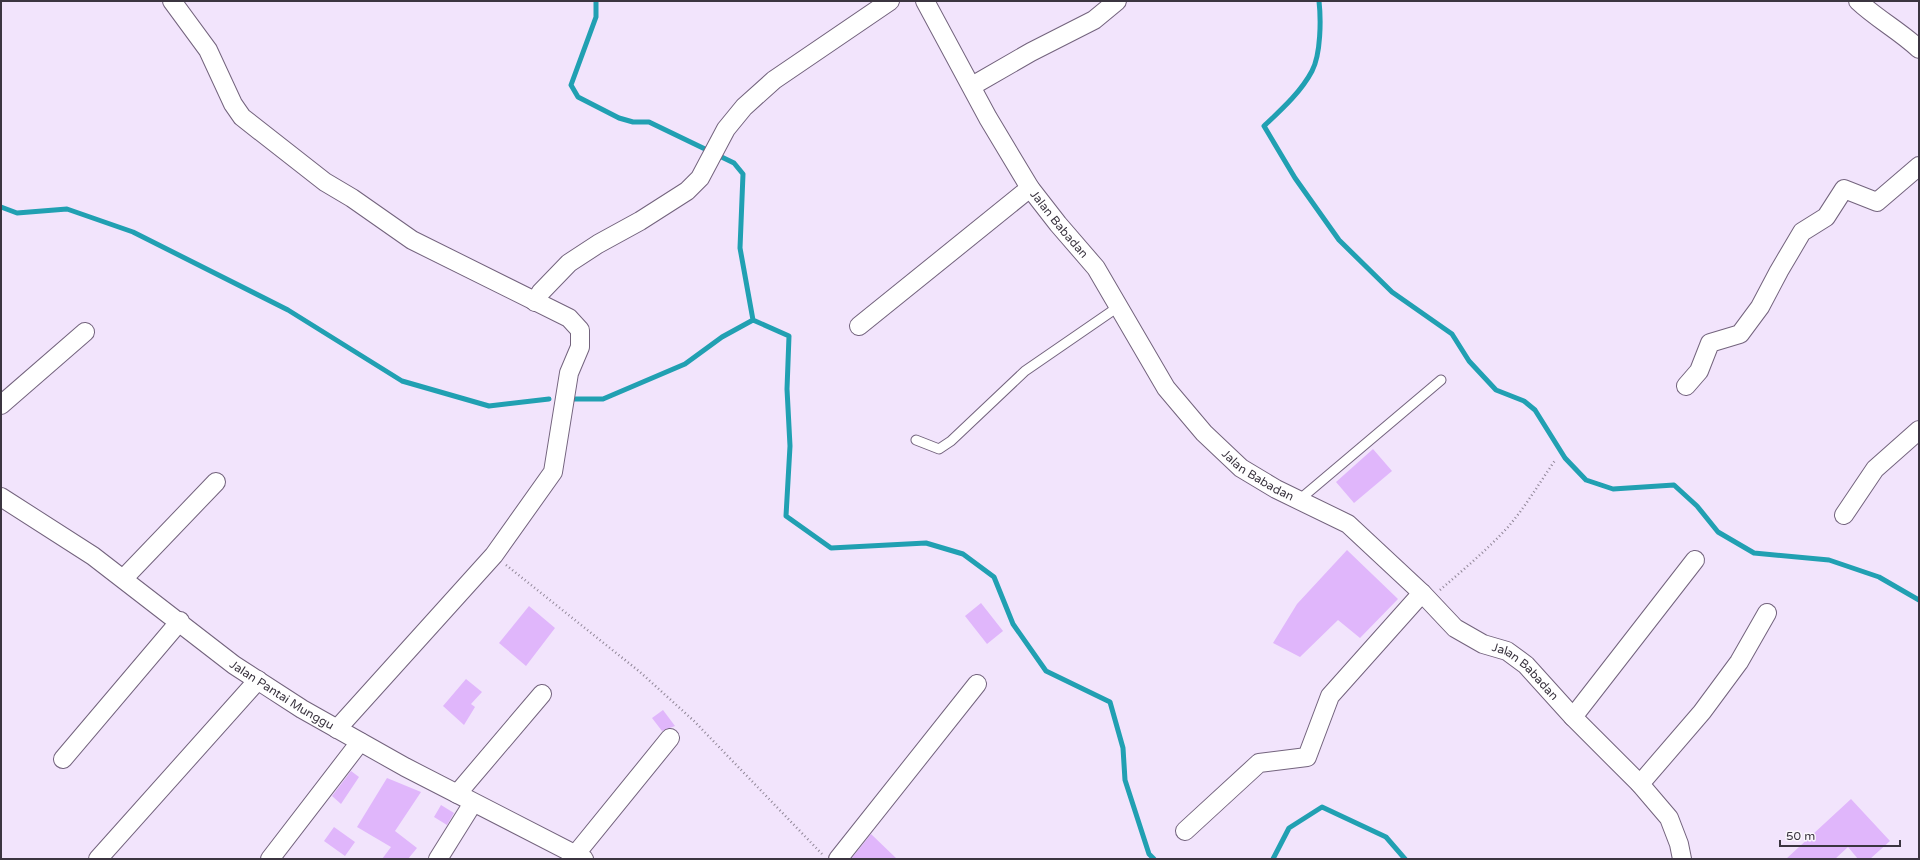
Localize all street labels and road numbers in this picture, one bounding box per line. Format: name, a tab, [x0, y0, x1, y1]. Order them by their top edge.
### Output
street label: Jalan Babadan	[1027, 187, 1091, 261]
street label: Jalan Babadan	[1219, 447, 1296, 504]
street label: Jalan Babadan	[1490, 640, 1561, 703]
street label: Jalan Pantai Munggu	[227, 657, 336, 733]

